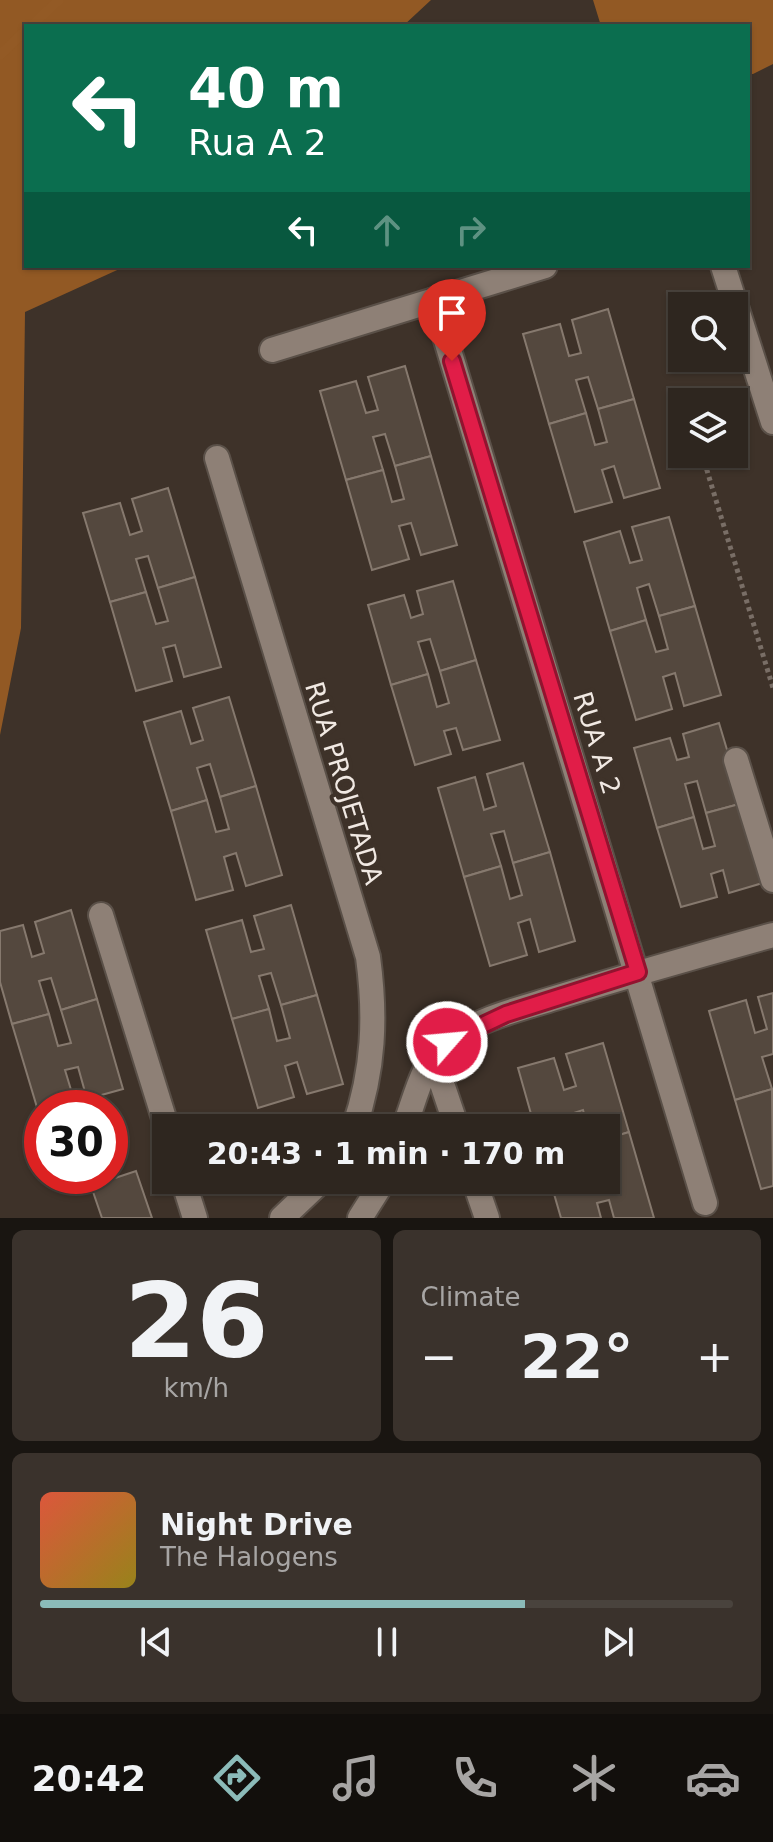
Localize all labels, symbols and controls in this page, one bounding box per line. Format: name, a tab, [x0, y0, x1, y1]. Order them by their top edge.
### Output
text: 40 m	[188, 55, 344, 120]
icon: left	[56, 56, 160, 160]
text: Rua A 2	[188, 122, 327, 163]
icon: left	[281, 208, 325, 252]
icon: ahead	[365, 208, 409, 252]
icon: right	[449, 208, 493, 252]
pin	[418, 279, 486, 361]
icon: arrive	[430, 291, 474, 335]
map controls	[668, 292, 748, 468]
button: search	[668, 292, 748, 372]
button: layers	[668, 388, 748, 468]
street label: RUA PROJETADA	[299, 678, 389, 888]
street label: RUA A 2	[567, 688, 627, 798]
position arrow	[405, 1000, 489, 1084]
speed limit sign: 30	[24, 1090, 128, 1194]
text: 20:43 · 1 min · 170 m	[207, 1136, 565, 1171]
text: 26	[124, 1260, 269, 1382]
text: Climate	[421, 1282, 521, 1312]
text: 22°	[520, 1322, 634, 1392]
text: −	[421, 1331, 457, 1382]
text: +	[696, 1331, 733, 1382]
text: km/h	[163, 1373, 229, 1403]
text: Night Drive	[160, 1507, 353, 1542]
text: The Halogens	[160, 1542, 338, 1572]
icon: previous	[134, 1620, 178, 1664]
icon: pause	[365, 1620, 409, 1664]
icon: next	[596, 1620, 640, 1664]
icon: directions	[209, 1750, 265, 1806]
icon: music	[328, 1750, 384, 1806]
icon: phone	[447, 1750, 503, 1806]
icon: climate	[566, 1750, 622, 1806]
icon: car	[685, 1750, 741, 1806]
text: 20:42	[32, 1758, 146, 1799]

